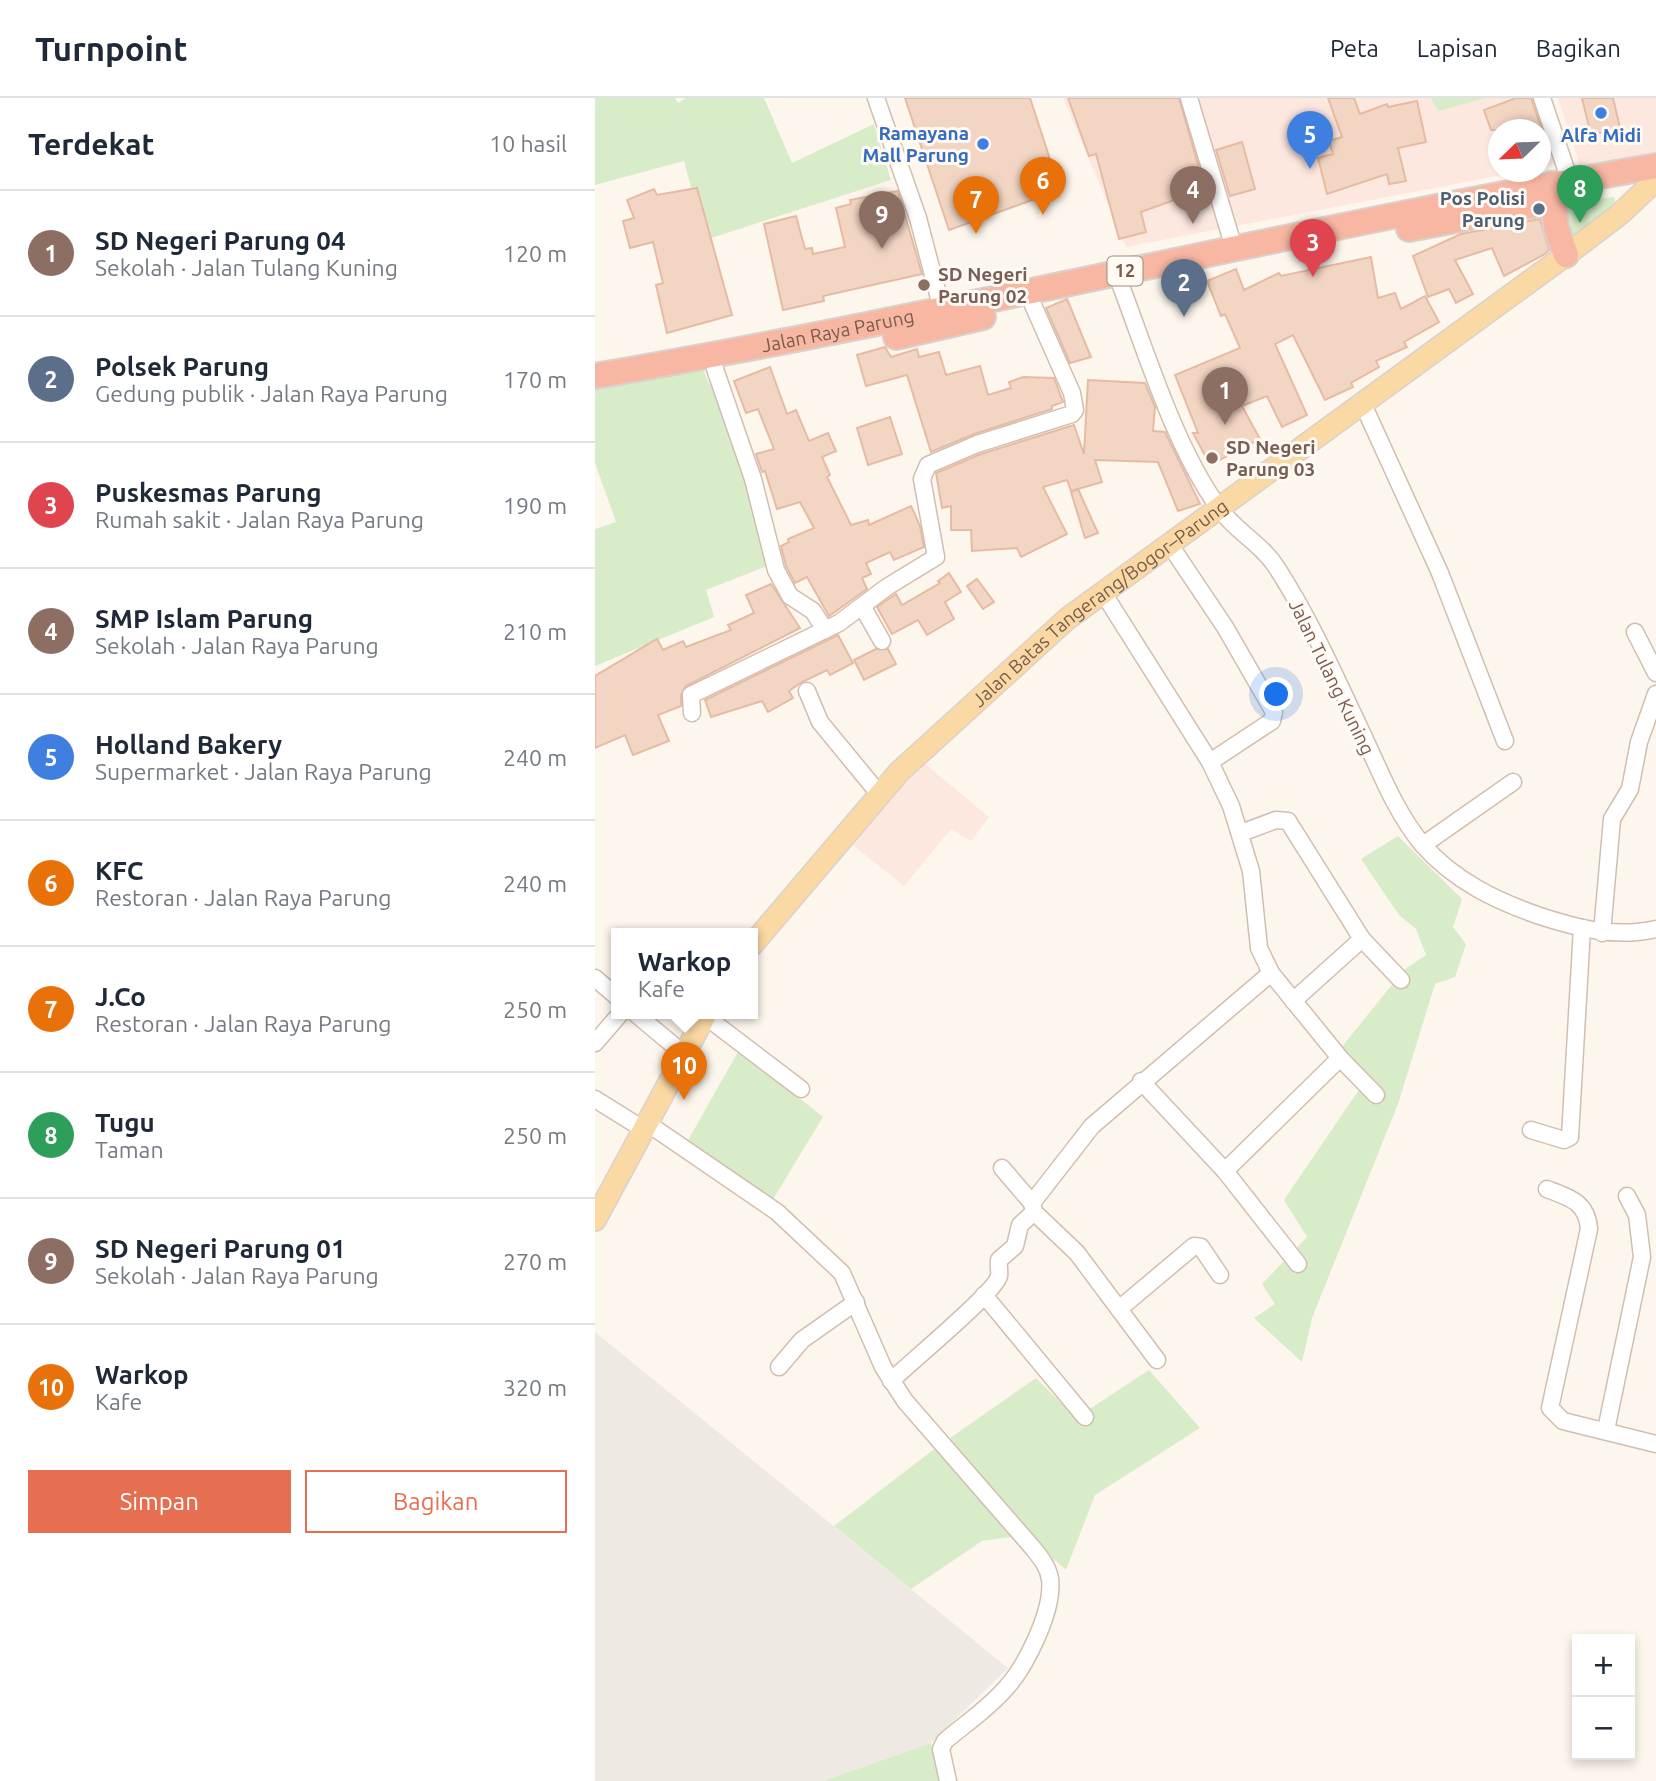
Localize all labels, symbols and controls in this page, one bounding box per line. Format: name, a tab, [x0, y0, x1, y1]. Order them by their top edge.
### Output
text: Turnpoint	[35, 30, 187, 67]
text: Peta	[1330, 35, 1379, 62]
text: Lapisan	[1417, 35, 1498, 62]
text: Bagikan	[1536, 35, 1621, 62]
marker: Alfa Midi	[1593, 105, 1609, 121]
pin: 5	[1287, 111, 1333, 169]
north arrow	[1488, 119, 1551, 182]
place label: Ramayana Mall Parung	[863, 122, 969, 166]
place label: Alfa Midi	[1561, 124, 1641, 146]
text: Terdekat	[28, 127, 154, 161]
text: 10 hasil	[489, 131, 567, 156]
marker: Ramayana Mall Parung	[975, 136, 991, 152]
pin: 6	[1020, 157, 1066, 215]
pin: 8	[1557, 165, 1603, 223]
pin: 4	[1170, 166, 1216, 224]
pin: 7	[953, 176, 999, 234]
place label: Pos Polisi Parung	[1440, 187, 1525, 231]
pin: 9	[859, 191, 905, 249]
marker: Pos Polisi Parung	[1531, 201, 1547, 217]
pin: 3	[1290, 219, 1336, 277]
text: SD Negeri Parung 04	[95, 226, 346, 255]
text: 1	[45, 241, 57, 266]
text: 120 m	[503, 241, 567, 266]
text: Sekolah · Jalan Tulang Kuning	[95, 255, 398, 280]
road number: 12	[1107, 256, 1143, 286]
pin: 2	[1161, 259, 1207, 317]
place label: SD Negeri Parung 02	[938, 263, 1028, 307]
marker: SD Negeri Parung 02	[916, 277, 932, 293]
street label: Jalan Raya Parung	[760, 305, 916, 356]
text: Polsek Parung	[95, 352, 269, 381]
text: 2	[45, 367, 57, 392]
text: 170 m	[503, 367, 567, 392]
pin: 1	[1202, 367, 1248, 425]
text: Gedung publik · Jalan Raya Parung	[95, 381, 448, 406]
place label: SD Negeri Parung 03	[1226, 436, 1316, 480]
marker: SD Negeri Parung 03	[1204, 450, 1220, 466]
text: Puskesmas Parung	[95, 478, 321, 507]
text: 3	[45, 493, 57, 518]
text: 190 m	[503, 493, 567, 518]
street label: Jalan Batas Tangerang/Bogor–Parung	[967, 494, 1232, 711]
text: Rumah sakit · Jalan Raya Parung	[95, 507, 424, 532]
street label: Jalan Tulang Kuning	[1285, 596, 1379, 758]
text: SMP Islam Parung	[95, 604, 313, 633]
text: 4	[45, 619, 57, 644]
text: 210 m	[503, 619, 567, 644]
text: Sekolah · Jalan Raya Parung	[95, 633, 379, 658]
your location	[1259, 677, 1293, 711]
text: Holland Bakery	[95, 730, 282, 759]
text: 5	[45, 745, 57, 770]
text: 240 m	[503, 745, 567, 770]
text: Supermarket · Jalan Raya Parung	[95, 759, 432, 784]
text: KFC	[95, 856, 143, 885]
text: 6	[45, 871, 57, 896]
text: 240 m	[503, 871, 567, 896]
text: Restoran · Jalan Raya Parung	[95, 885, 392, 910]
popup	[611, 928, 758, 1019]
text: Warkop	[638, 947, 731, 976]
text: Kafe	[638, 976, 685, 1001]
text: J.Co	[95, 982, 146, 1011]
text: 7	[45, 997, 57, 1022]
text: 250 m	[503, 997, 567, 1022]
text: Restoran · Jalan Raya Parung	[95, 1011, 392, 1036]
pin: 10	[661, 1042, 707, 1100]
text: Tugu	[95, 1108, 155, 1137]
text: 8	[45, 1123, 57, 1148]
text: 250 m	[503, 1123, 567, 1148]
text: Taman	[95, 1137, 164, 1162]
text: SD Negeri Parung 01	[95, 1234, 346, 1263]
text: 9	[45, 1249, 57, 1274]
text: 270 m	[503, 1249, 567, 1274]
text: Sekolah · Jalan Raya Parung	[95, 1263, 379, 1288]
text: Warkop	[95, 1360, 189, 1389]
text: 10	[38, 1375, 64, 1400]
text: 320 m	[503, 1375, 567, 1400]
text: Kafe	[95, 1389, 142, 1414]
button: Simpan	[28, 1470, 291, 1533]
button: Bagikan	[305, 1470, 567, 1533]
map controls	[1572, 1634, 1635, 1760]
button: +	[1572, 1634, 1635, 1697]
button: −	[1572, 1697, 1635, 1760]

